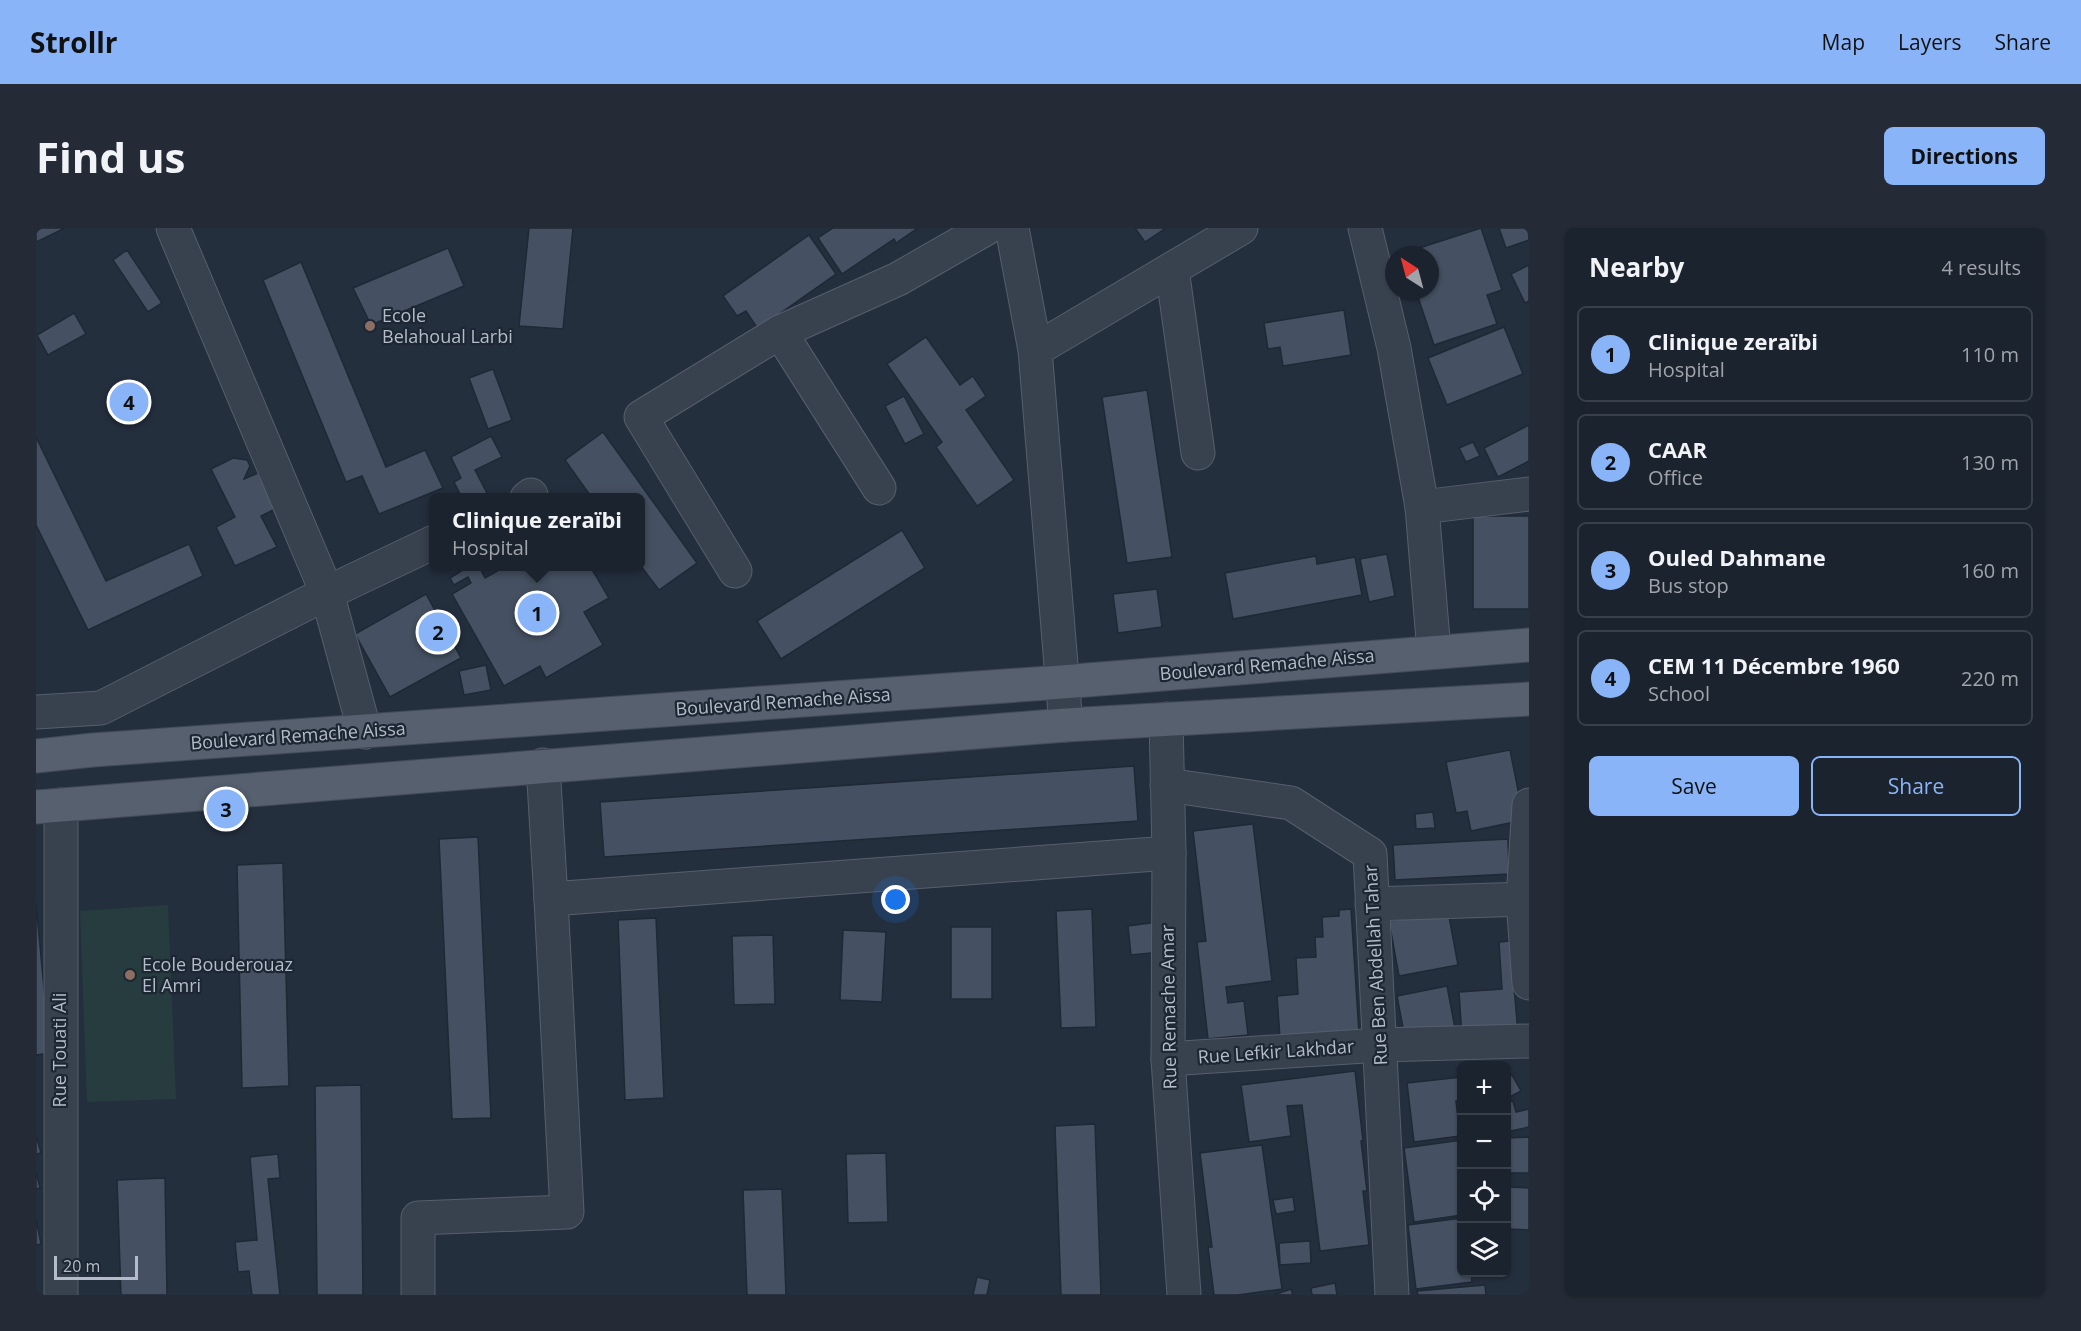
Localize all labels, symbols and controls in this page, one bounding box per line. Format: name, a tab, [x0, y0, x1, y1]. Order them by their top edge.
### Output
text: Strollr	[30, 23, 117, 61]
text: Map	[1822, 28, 1865, 56]
text: Layers	[1898, 28, 1962, 56]
text: Share	[1995, 28, 2051, 56]
button: Directions	[1884, 127, 2045, 185]
text: Find us	[36, 128, 185, 185]
north arrow	[1385, 246, 1439, 300]
text: Nearby	[1589, 249, 1684, 285]
text: 4 results	[1941, 254, 2021, 281]
place label: Ecole Belahoual Larbi	[382, 303, 513, 348]
marker: Ecole Belahoual Larbi	[363, 319, 377, 333]
text: Clinique zeraïbi	[1648, 326, 1818, 356]
text: 1	[1605, 341, 1616, 368]
text: 110 m	[1961, 341, 2019, 368]
text: Hospital	[1648, 356, 1725, 383]
pin: 4	[110, 380, 148, 424]
text: CAAR	[1648, 434, 1707, 464]
text: 2	[1605, 449, 1616, 476]
text: 130 m	[1961, 449, 2019, 476]
text: Office	[1648, 464, 1703, 491]
popup	[429, 493, 645, 571]
text: Clinique zeraïbi	[452, 504, 622, 534]
text: Hospital	[452, 534, 529, 561]
text: Ouled Dahmane	[1648, 542, 1826, 572]
text: 3	[1605, 557, 1616, 584]
text: 160 m	[1961, 557, 2019, 584]
text: Bus stop	[1648, 572, 1729, 599]
pin: 1	[518, 590, 556, 636]
pin: 2	[418, 610, 458, 654]
street label: Boulevard Remache Aissa	[1158, 643, 1375, 685]
text: CEM 11 Décembre 1960	[1648, 650, 1900, 680]
text: 4	[1605, 665, 1616, 692]
text: 220 m	[1961, 665, 2019, 692]
text: School	[1648, 680, 1710, 707]
street label: Boulevard Remache Aissa	[675, 682, 891, 720]
street label: Boulevard Remache Aissa	[190, 716, 406, 754]
button: Save	[1589, 756, 1799, 816]
button: Share	[1811, 756, 2021, 816]
pin: 3	[206, 786, 246, 832]
street label: Rue Ben Abdellah Tahar	[1358, 863, 1392, 1066]
your location	[881, 885, 910, 914]
street label: Rue Remache Amar	[1155, 924, 1181, 1090]
place label: Ecole Bouderouaz El Amri	[142, 952, 293, 997]
marker: Ecole Bouderouaz El Amri	[123, 968, 137, 982]
street label: Rue Touati Ali	[47, 993, 71, 1107]
street label: Rue Lefkir Lakhdar	[1197, 1034, 1356, 1068]
map controls	[1457, 1061, 1511, 1277]
button: +	[1457, 1061, 1511, 1115]
button: −	[1457, 1115, 1511, 1169]
button: locate	[1457, 1169, 1511, 1223]
button: layers	[1457, 1223, 1511, 1277]
scale bar	[54, 1253, 138, 1280]
text: 20 m	[63, 1255, 100, 1277]

